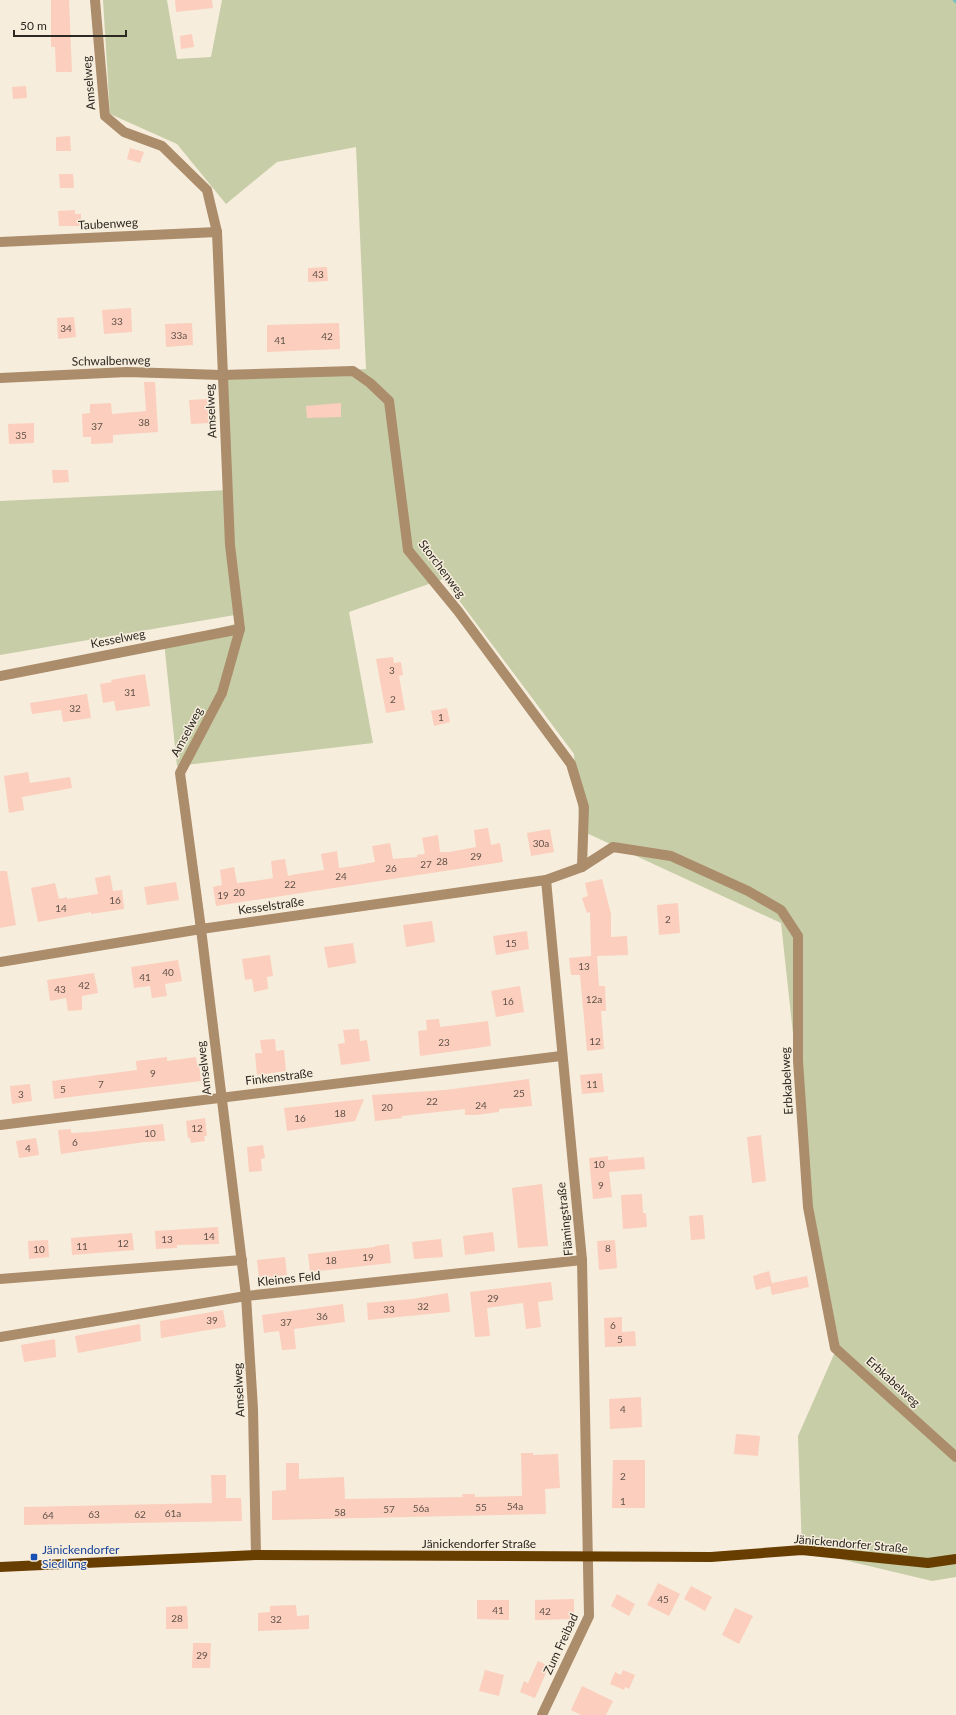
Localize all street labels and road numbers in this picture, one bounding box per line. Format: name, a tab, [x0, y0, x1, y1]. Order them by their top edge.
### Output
street label: Amselweg	[79, 55, 98, 111]
street label: Taubenweg	[78, 214, 138, 233]
street label: Schwalbenweg	[72, 352, 150, 369]
street label: Amselweg	[202, 384, 219, 439]
street label: Storchenweg	[416, 537, 469, 601]
street label: Kesselweg	[89, 626, 146, 651]
street label: Amselweg	[167, 704, 206, 759]
street label: Kesselstraße	[237, 893, 305, 918]
street label: Amselweg	[193, 1040, 214, 1096]
street label: Erbkabelweg	[777, 1047, 796, 1115]
street label: Finkenstraße	[244, 1065, 314, 1088]
street label: Flämingstraße	[553, 1181, 576, 1257]
street label: Kleines Feld	[257, 1268, 321, 1289]
street label: Erbkabelweg	[863, 1353, 924, 1410]
street label: Amselweg	[230, 1363, 247, 1418]
street label: Jänickendorfer Straße	[793, 1531, 909, 1556]
street label: Jänickendorfer Straße	[422, 1536, 536, 1551]
street label: Zum Freibad	[540, 1611, 581, 1677]

